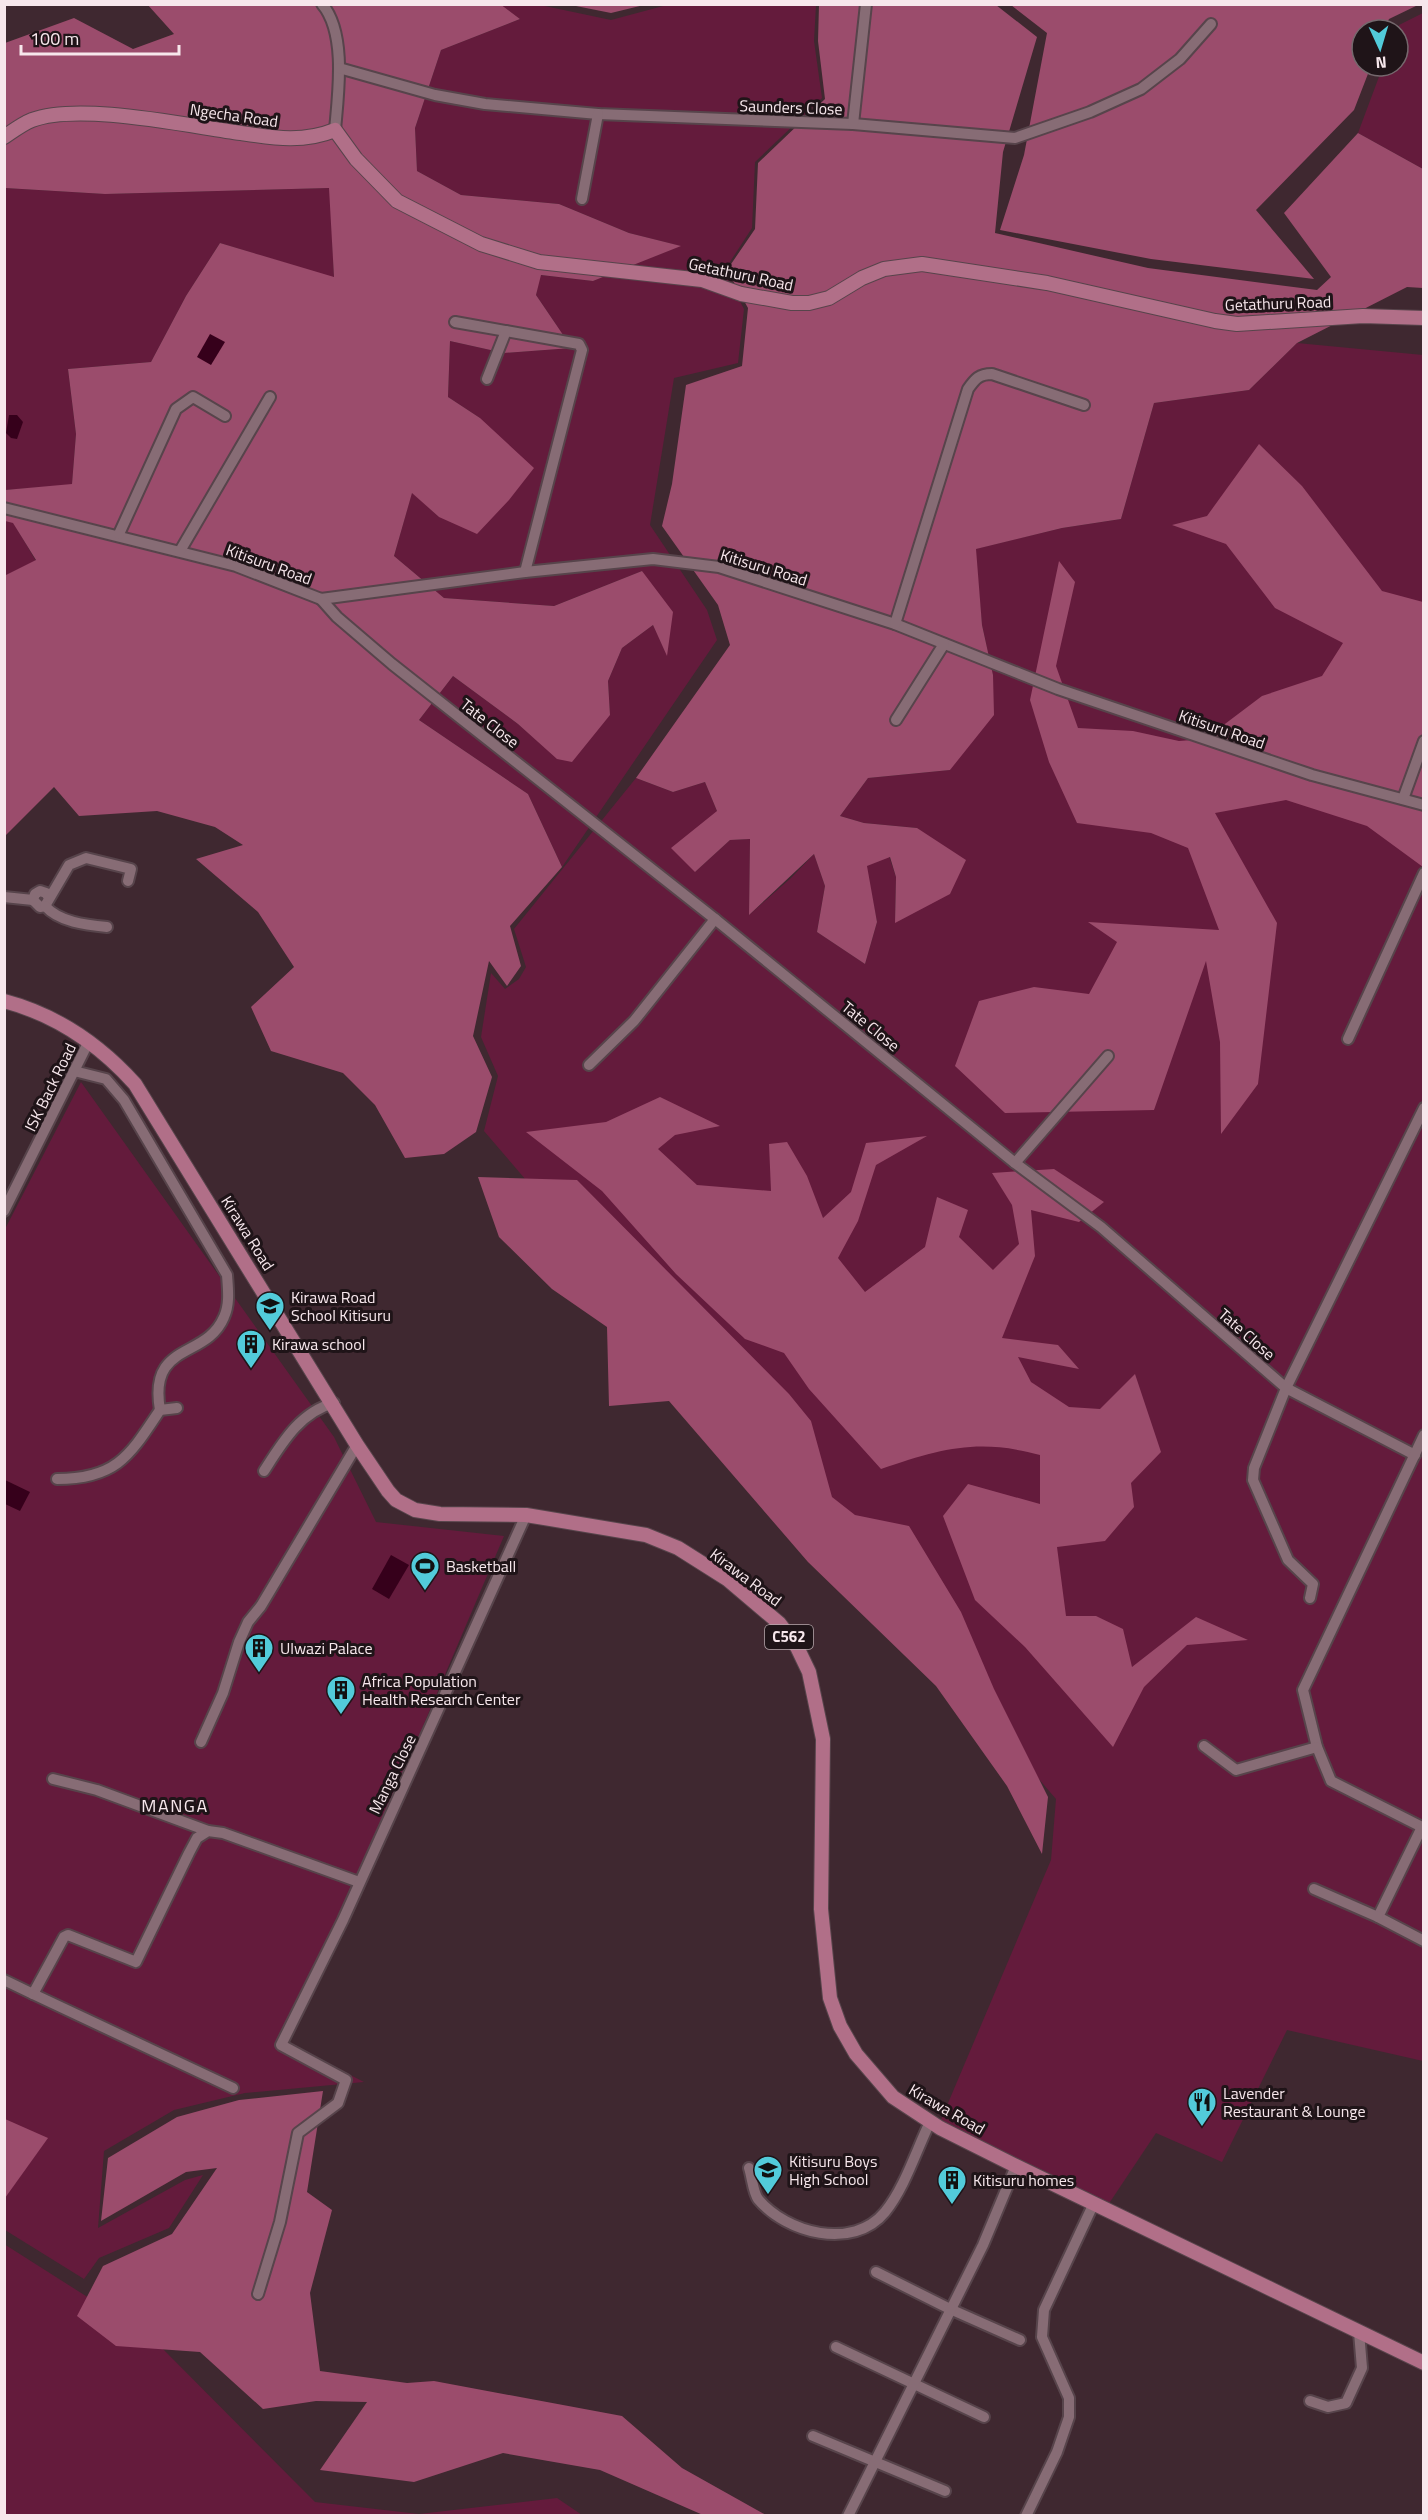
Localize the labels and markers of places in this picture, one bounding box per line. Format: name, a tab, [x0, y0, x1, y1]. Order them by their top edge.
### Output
place label: Kirawa Road School Kitisuru	[291, 1285, 391, 1327]
school or university icon: Kirawa Road School Kitisuru	[254, 1290, 286, 1332]
building icon: Kirawa school	[235, 1328, 267, 1370]
place label: Kirawa school	[272, 1332, 365, 1356]
sports icon: Basketball	[409, 1550, 441, 1592]
place label: Basketball	[446, 1554, 516, 1578]
building icon: Ulwazi Palace	[243, 1632, 275, 1674]
place label: Ulwazi Palace	[280, 1636, 373, 1660]
place label: Africa Population Health Research Center	[362, 1669, 521, 1711]
building icon: Africa Population Health Research Center	[325, 1674, 357, 1716]
place label: Lavender Restaurant & Lounge	[1223, 2081, 1366, 2123]
restaurant icon: Lavender Restaurant & Lounge	[1186, 2086, 1218, 2128]
place label: Kitisuru Boys High School	[789, 2149, 877, 2191]
school or university icon: Kitisuru Boys High School	[752, 2154, 784, 2196]
building icon: Kitisuru homes	[936, 2164, 968, 2206]
place label: Kitisuru homes	[973, 2168, 1074, 2192]

